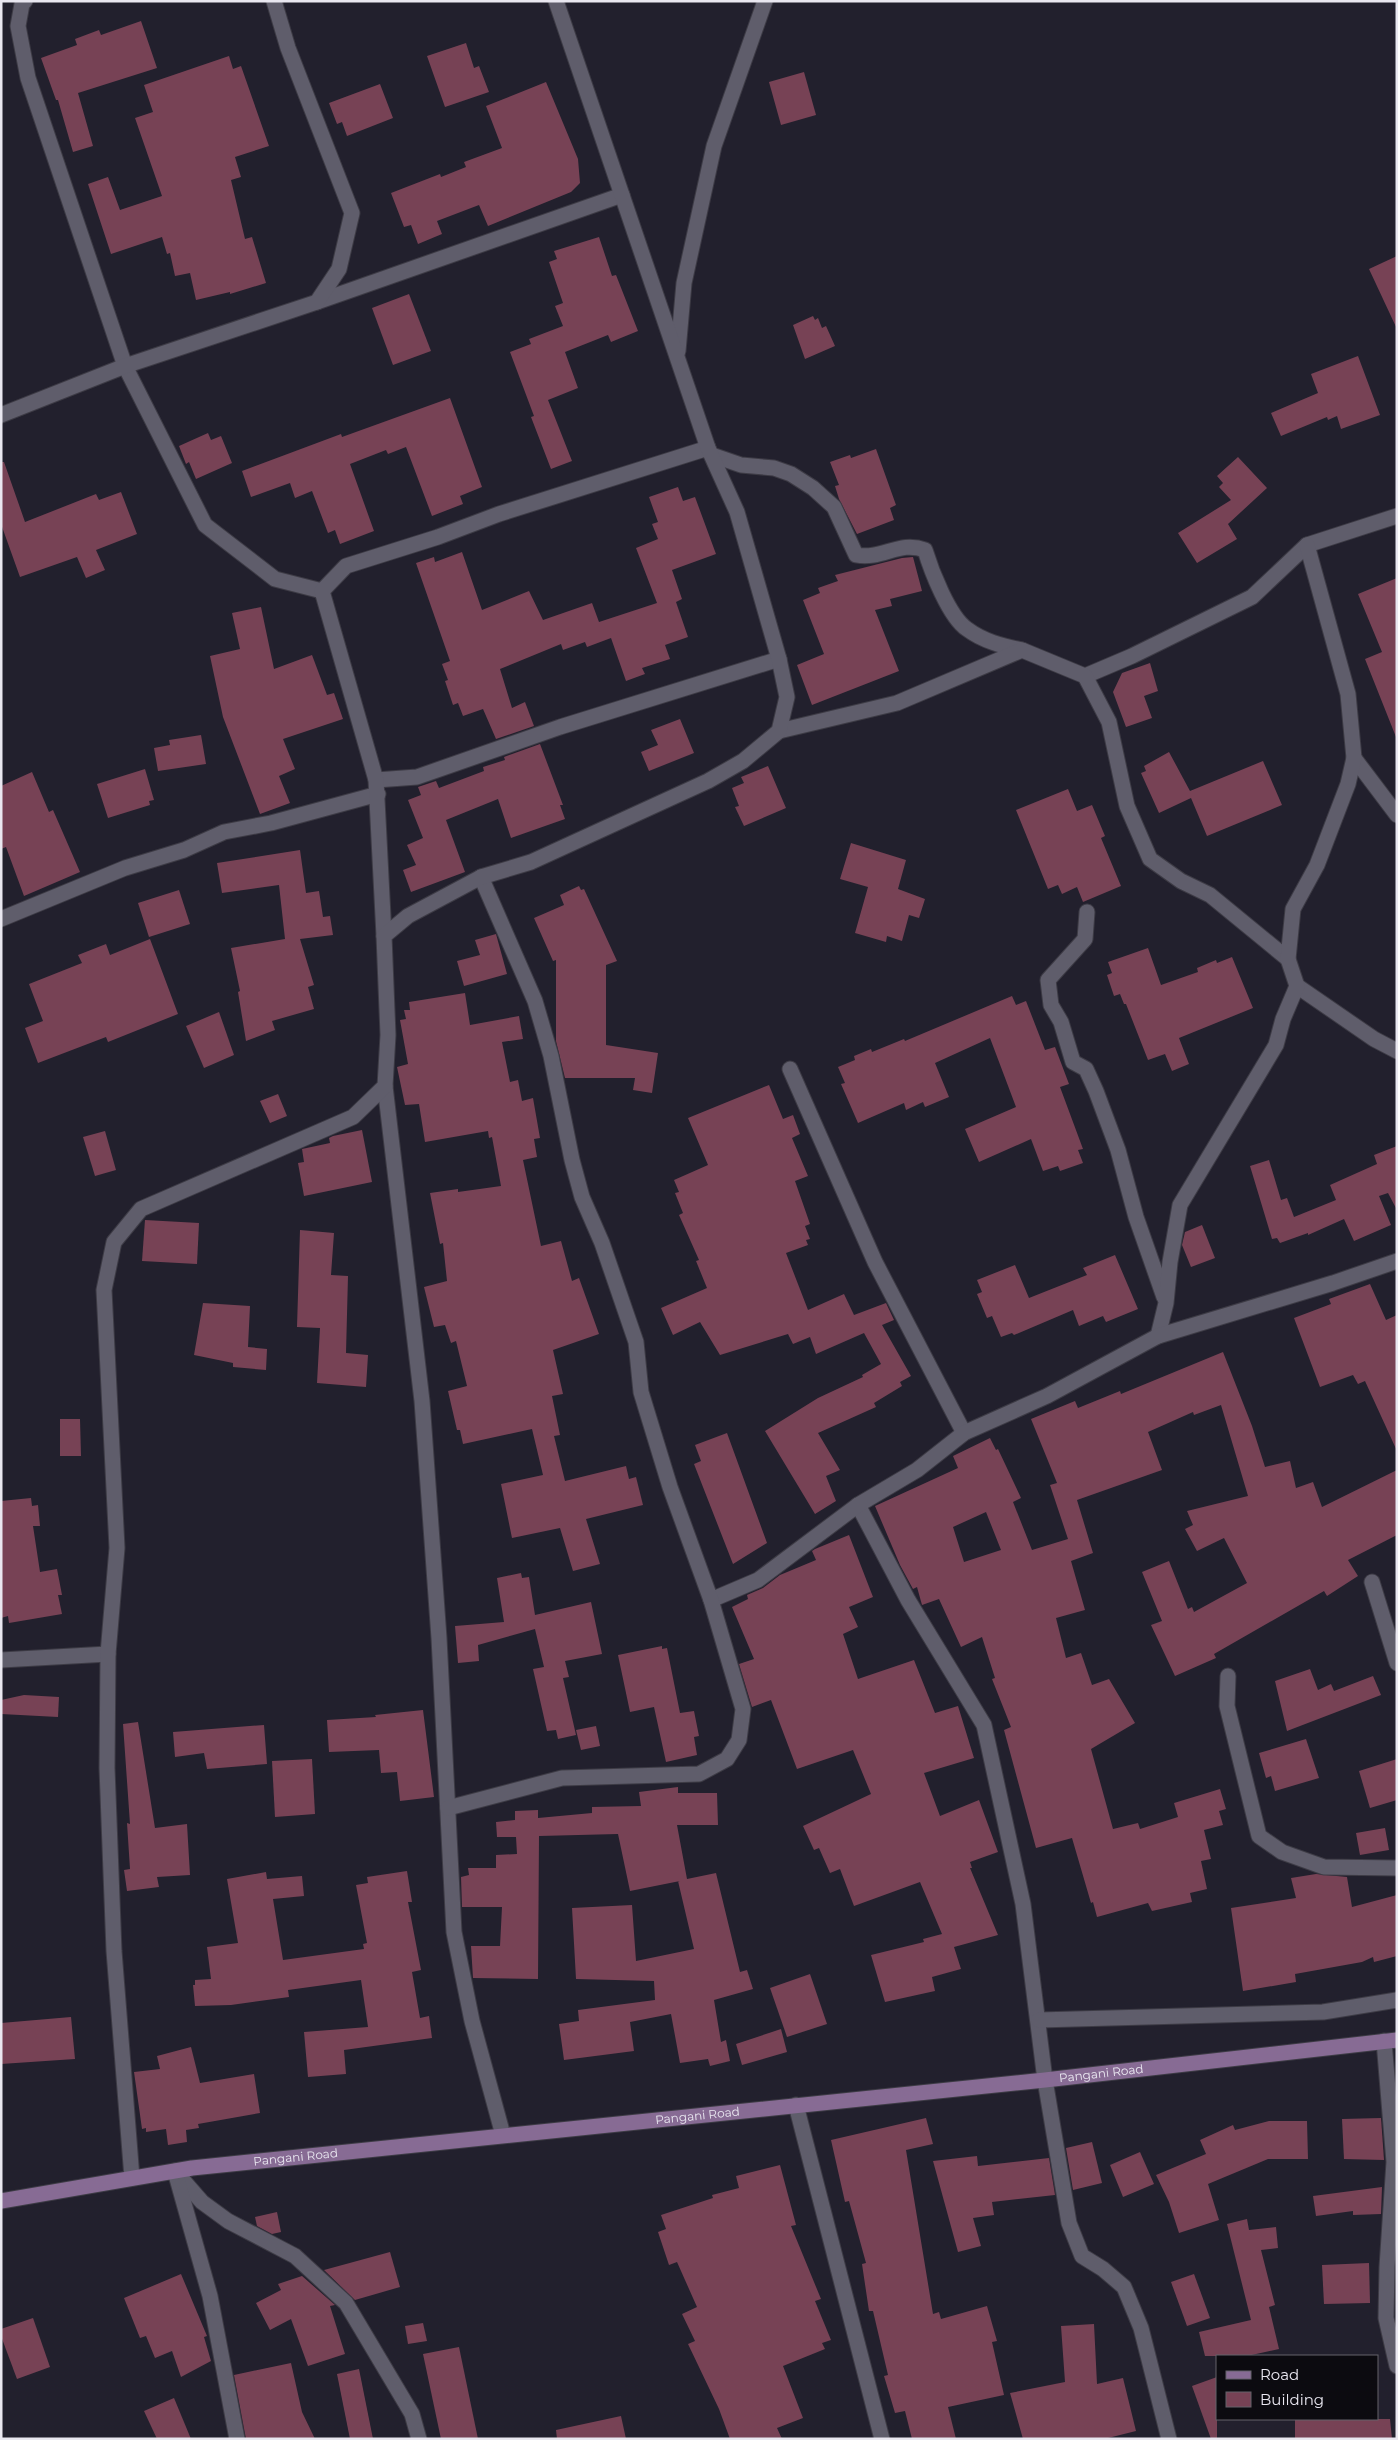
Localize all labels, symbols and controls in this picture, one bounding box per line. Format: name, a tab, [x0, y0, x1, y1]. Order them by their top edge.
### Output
street label: Pangani Road	[1058, 2061, 1144, 2085]
street label: Pangani Road	[654, 2104, 740, 2127]
street label: Pangani Road	[253, 2145, 339, 2169]
legend	[1216, 2355, 1378, 2420]
text: Road	[1260, 2365, 1299, 2384]
text: Building	[1260, 2390, 1324, 2409]

